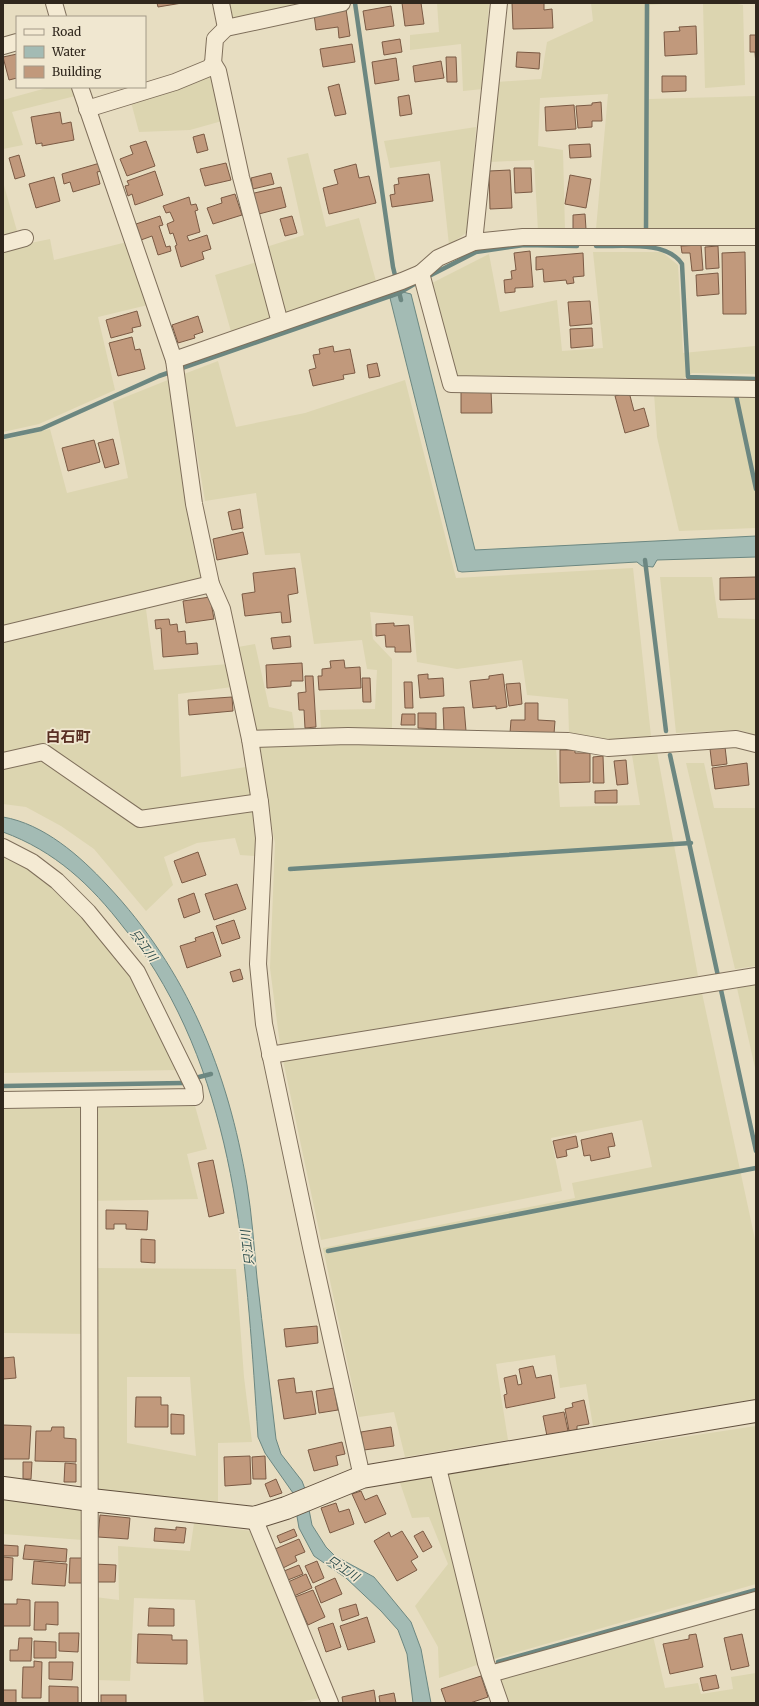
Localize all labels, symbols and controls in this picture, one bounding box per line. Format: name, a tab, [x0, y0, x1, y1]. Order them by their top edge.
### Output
legend	[16, 16, 146, 88]
text: Road	[52, 24, 81, 39]
text: Water	[51, 44, 87, 59]
text: Building	[52, 64, 102, 79]
district label: 白石町	[45, 727, 91, 746]
water label: 只江川	[127, 926, 162, 966]
water label: 只江川	[237, 1227, 257, 1267]
water label: 只江川	[324, 1552, 364, 1585]

